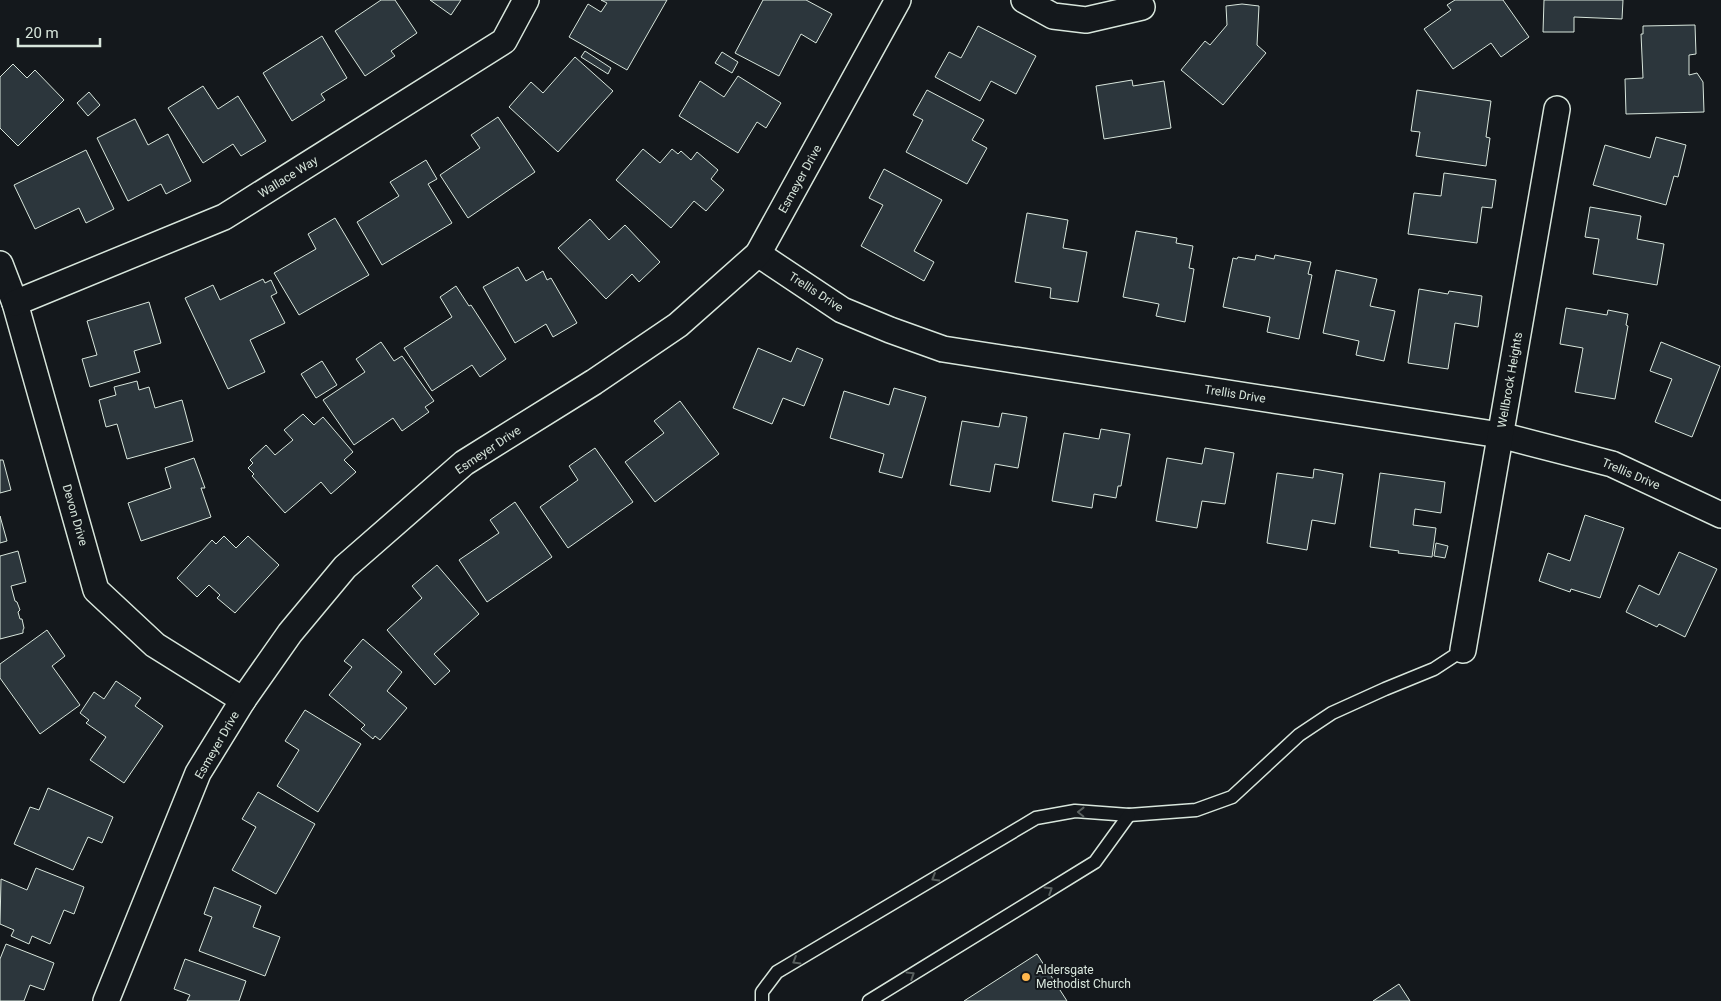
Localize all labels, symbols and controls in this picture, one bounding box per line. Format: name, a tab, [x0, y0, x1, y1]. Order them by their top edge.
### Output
scale bar	[18, 15, 100, 47]
text: 20 m	[25, 24, 59, 42]
street label: Esmeyer Drive	[776, 142, 824, 216]
street label: Wallace Way	[256, 153, 321, 201]
street label: Trellis Drive	[786, 269, 846, 315]
street label: Wellbrock Heights	[1495, 331, 1525, 429]
street label: Trellis Drive	[1203, 382, 1267, 406]
street label: Esmeyer Drive	[453, 423, 523, 477]
street label: Trellis Drive	[1600, 455, 1662, 493]
street label: Devon Drive	[60, 483, 90, 547]
street label: Esmeyer Drive	[192, 709, 242, 781]
one-way arrow	[1076, 806, 1084, 817]
one-way arrow	[932, 872, 941, 882]
one-way arrow	[1044, 887, 1053, 897]
one-way arrow	[792, 955, 801, 965]
place label: Aldersgate Methodist Church	[1036, 963, 1131, 991]
marker: Aldersgate Methodist Church	[1020, 971, 1032, 983]
one-way arrow	[905, 972, 914, 982]

